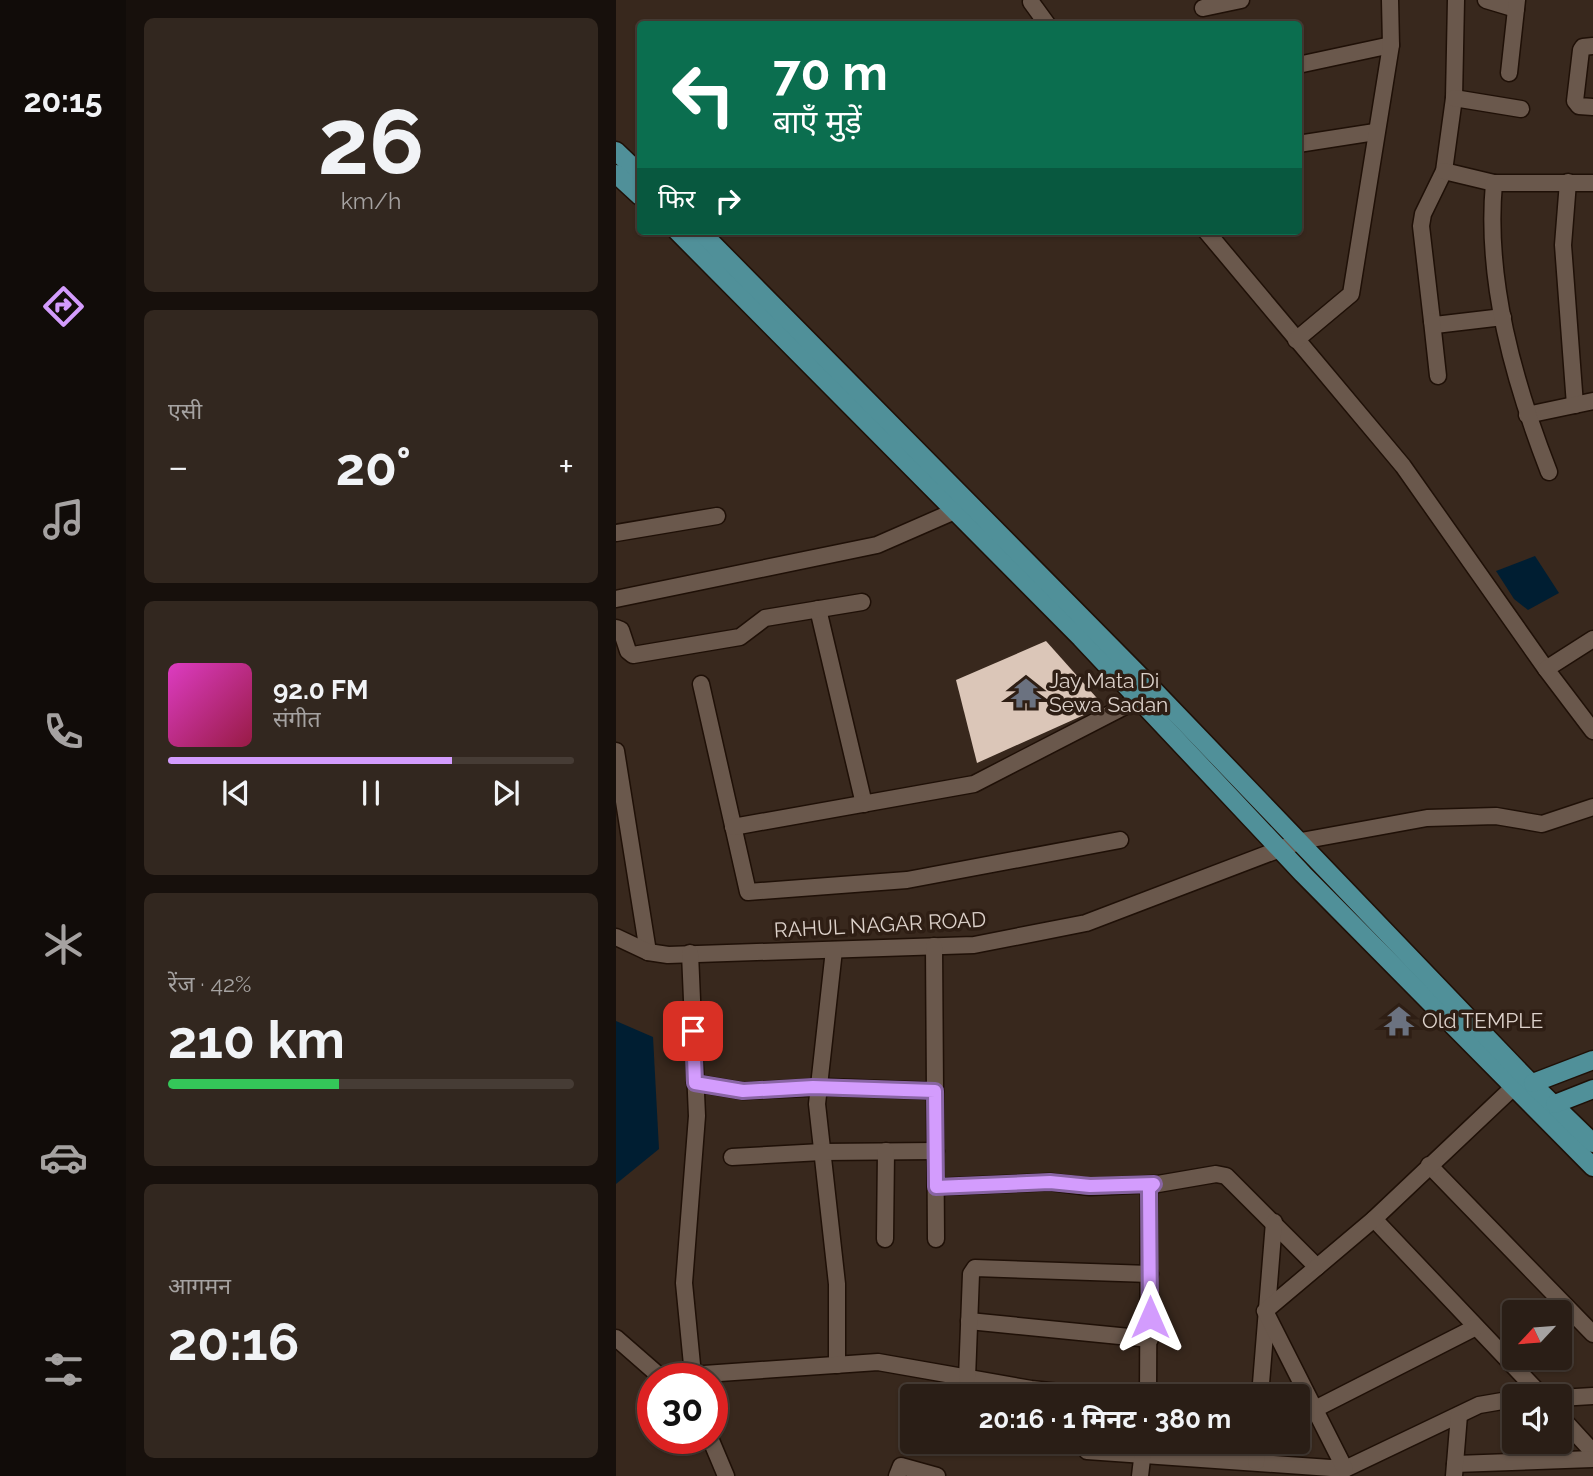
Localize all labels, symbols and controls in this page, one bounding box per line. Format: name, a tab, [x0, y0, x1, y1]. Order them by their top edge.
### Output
text: 70 m	[773, 44, 888, 101]
icon: left	[658, 49, 749, 140]
text: 20:15	[23, 82, 103, 119]
text: 26	[318, 88, 424, 195]
text: बाएँ मुड़ें	[773, 103, 862, 140]
icon: right	[709, 182, 747, 220]
text: फिर	[658, 184, 695, 214]
text: km/h	[341, 187, 401, 214]
icon: directions	[39, 282, 88, 331]
text: एसी	[168, 397, 202, 424]
text: 20°	[336, 436, 411, 497]
text: −	[168, 444, 188, 489]
text: +	[558, 444, 574, 489]
icon: music	[39, 495, 88, 544]
place label: Jay Mata Di Sewa Sadan	[1049, 668, 1168, 717]
text: 92.0 FM	[273, 675, 368, 705]
temple icon: Jay Mata Di Sewa Sadan	[1009, 676, 1043, 710]
text: संगीत	[273, 705, 321, 732]
icon: phone	[39, 707, 88, 756]
icon: previous	[217, 774, 255, 812]
icon: pause	[352, 774, 390, 812]
icon: next	[487, 774, 525, 812]
street label: RAHUL NAGAR ROAD	[773, 906, 987, 943]
icon: climate	[39, 920, 88, 969]
text: रेंज · 42%	[168, 970, 252, 997]
pin	[663, 1001, 723, 1061]
temple icon: Old TEMPLE	[1382, 1004, 1416, 1038]
place label: Old TEMPLE	[1422, 1008, 1543, 1033]
text: 210 km	[168, 1009, 345, 1070]
icon: arrive	[674, 1012, 712, 1050]
icon: car	[39, 1133, 88, 1182]
text: आगमन	[168, 1272, 231, 1299]
position arrow	[1113, 1280, 1187, 1354]
north arrow	[1502, 1300, 1572, 1370]
map controls	[1502, 1300, 1572, 1454]
text: 20:16	[168, 1311, 299, 1372]
icon: filters	[39, 1345, 88, 1394]
speed limit sign: 30	[637, 1363, 728, 1454]
button: sound	[1502, 1384, 1572, 1454]
text: 20:16 · 1 मिनट · 380 m	[979, 1404, 1231, 1434]

